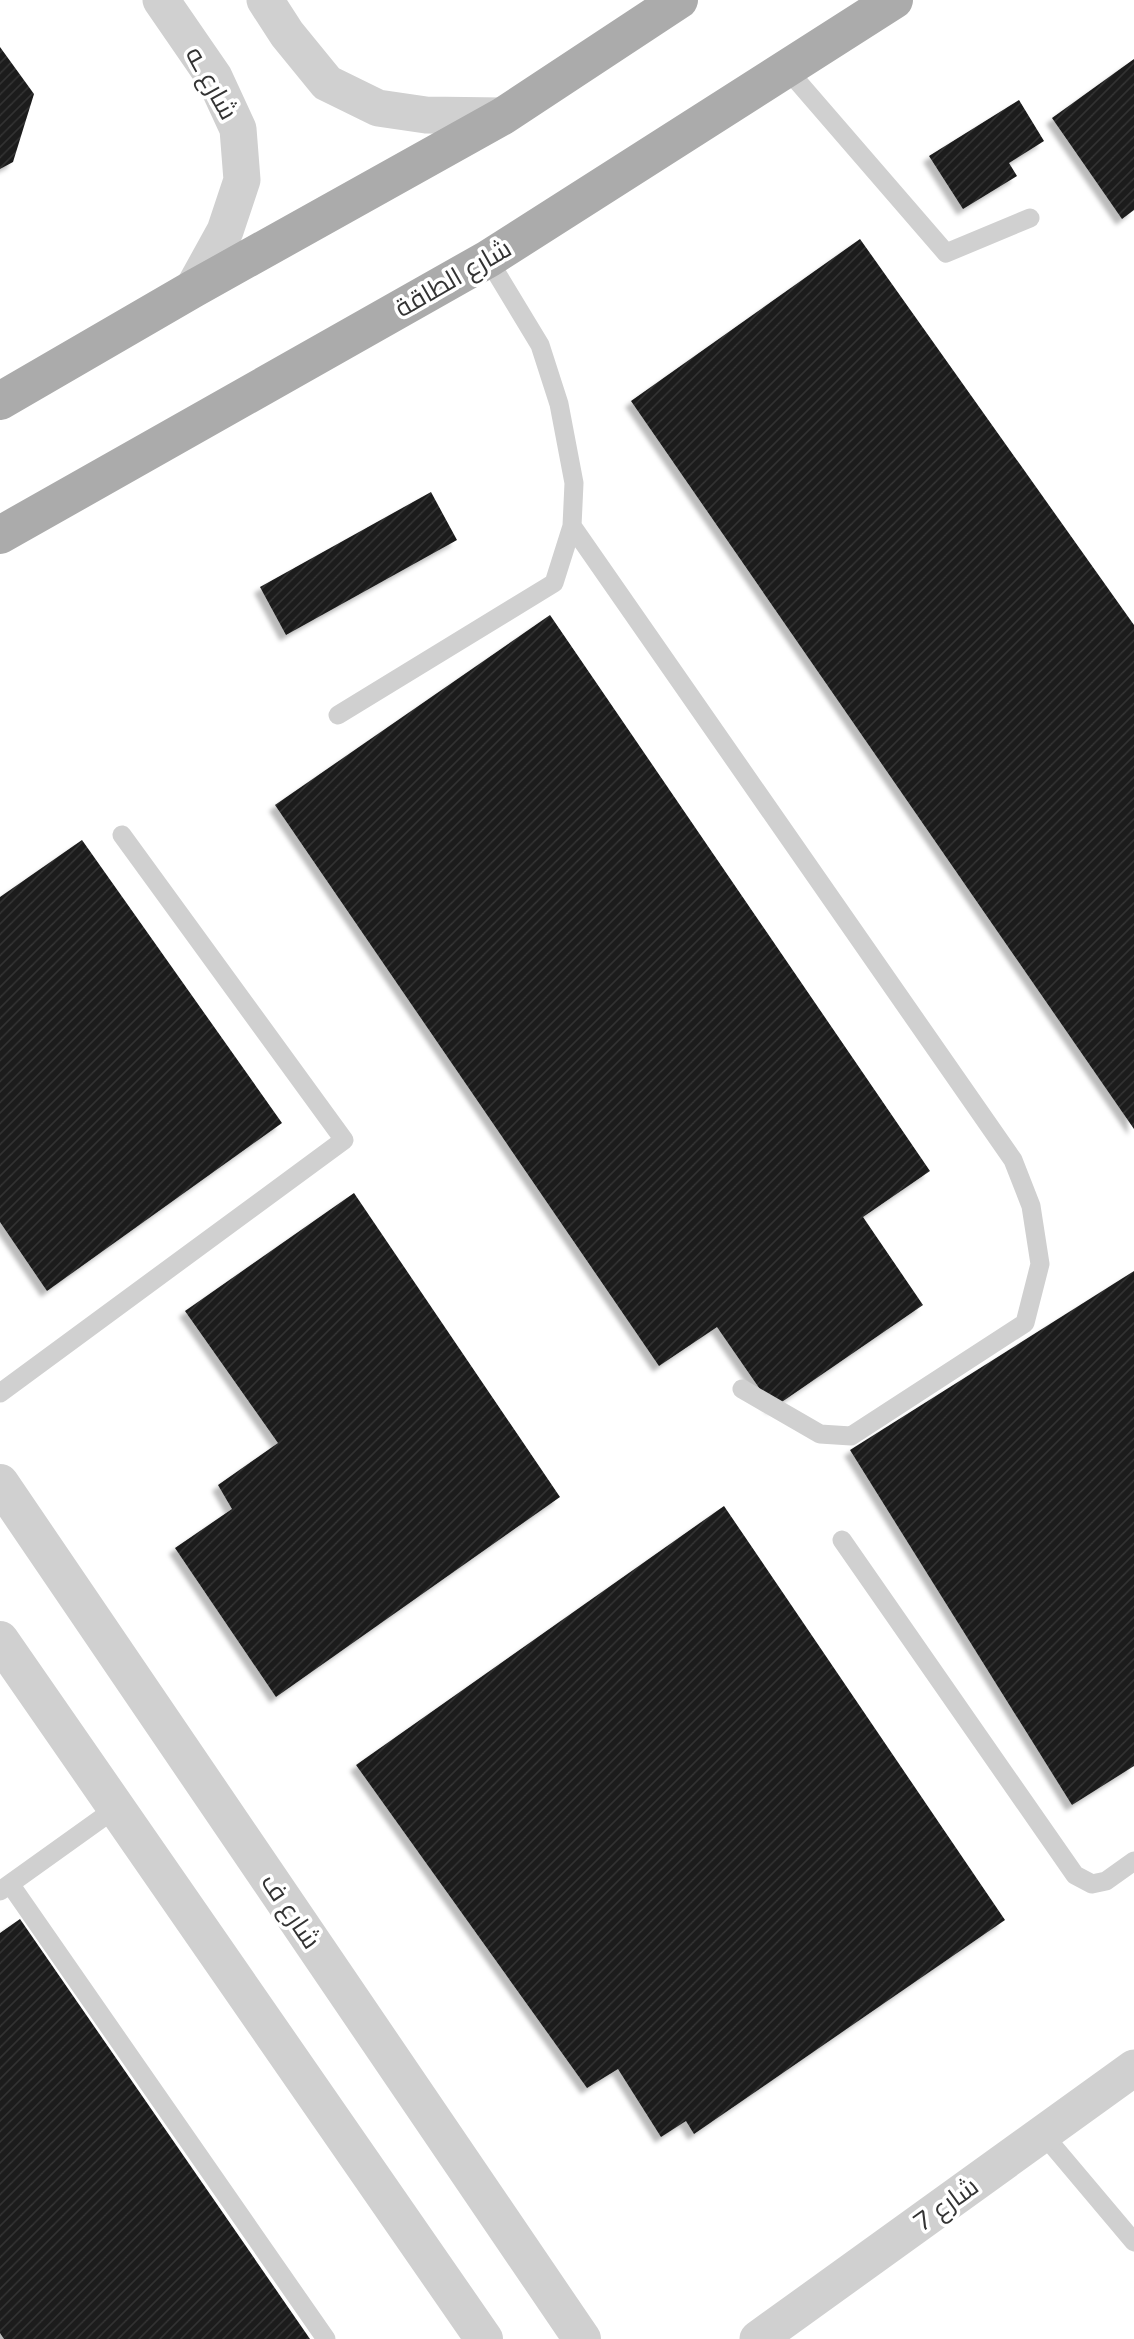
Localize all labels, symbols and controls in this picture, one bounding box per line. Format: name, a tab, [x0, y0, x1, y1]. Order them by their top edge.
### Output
street label: شارع ـه	[178, 40, 246, 126]
street label: شارع الطاقة	[389, 231, 517, 325]
street label: شارع ف	[253, 1867, 329, 1955]
street label: شارع 7	[907, 2169, 985, 2239]

